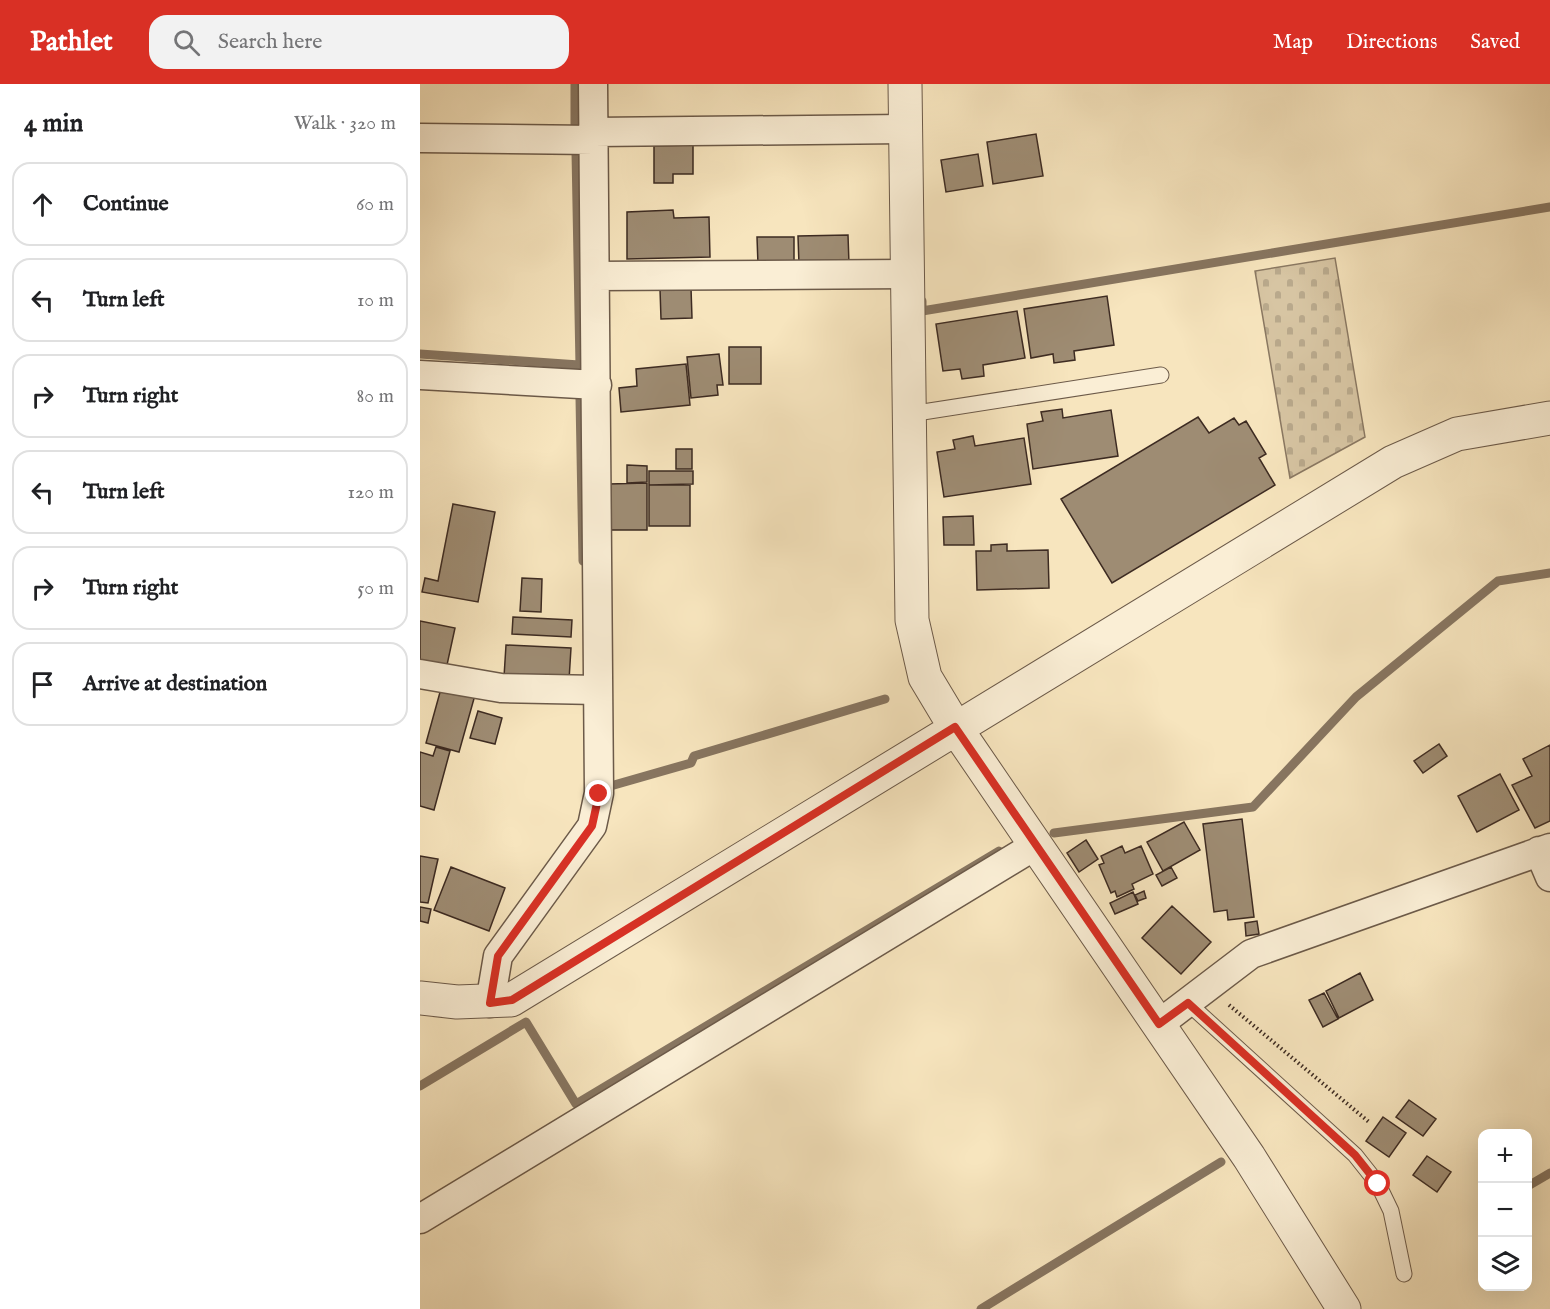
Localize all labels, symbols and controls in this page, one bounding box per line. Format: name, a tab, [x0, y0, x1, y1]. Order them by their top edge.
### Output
search box	[149, 15, 569, 69]
text: Pathlet	[30, 25, 113, 60]
icon: search	[170, 26, 203, 59]
text: Search here	[218, 28, 322, 56]
text: Map	[1273, 29, 1313, 56]
text: Directions	[1346, 29, 1437, 56]
text: Saved	[1470, 29, 1520, 56]
text: 4 min	[24, 107, 83, 140]
text: Walk · 320 m	[294, 111, 396, 136]
icon: ahead	[26, 188, 59, 221]
text: Continue	[83, 190, 169, 218]
text: 60 m	[356, 192, 394, 217]
icon: left	[26, 284, 59, 317]
text: Turn left	[83, 286, 165, 314]
text: 10 m	[357, 288, 394, 313]
icon: right	[26, 380, 59, 413]
text: Turn right	[83, 382, 178, 410]
text: 80 m	[357, 384, 394, 409]
icon: left	[26, 476, 59, 509]
text: Turn left	[83, 478, 165, 506]
text: 120 m	[348, 480, 394, 505]
icon: right	[26, 572, 59, 605]
text: Turn right	[83, 574, 178, 602]
text: 50 m	[357, 576, 394, 601]
icon: arrive	[26, 668, 59, 701]
text: Arrive at destination	[83, 670, 267, 698]
route end	[585, 780, 611, 806]
map controls	[1478, 1129, 1532, 1291]
button: +	[1478, 1129, 1532, 1183]
route start	[1364, 1170, 1390, 1196]
button: −	[1478, 1183, 1532, 1237]
button: layers	[1478, 1237, 1532, 1291]

